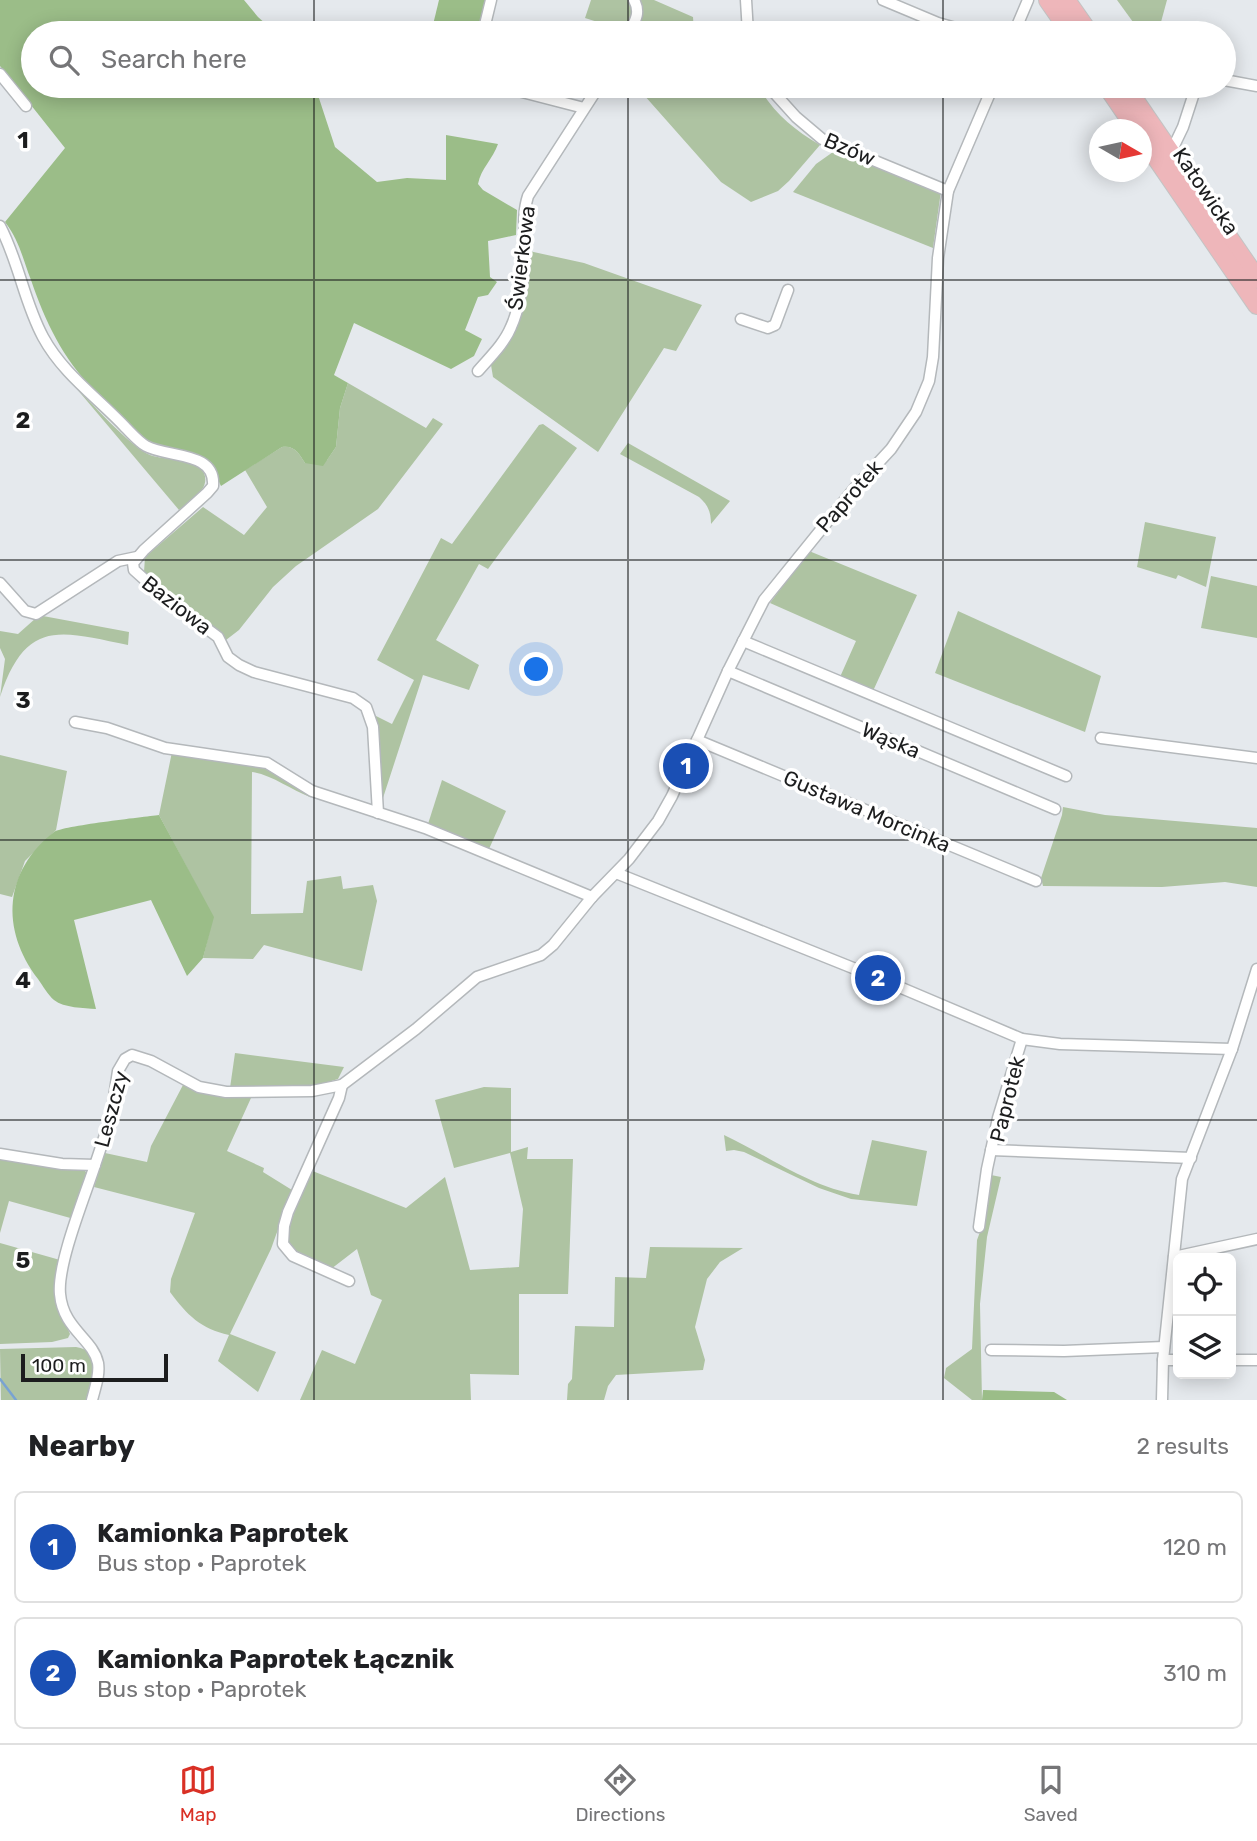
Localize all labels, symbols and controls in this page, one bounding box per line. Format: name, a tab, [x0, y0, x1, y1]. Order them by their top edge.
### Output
search box	[21, 21, 1236, 98]
icon: search	[45, 41, 83, 79]
text: Search here	[101, 44, 247, 75]
north arrow	[1089, 119, 1152, 182]
text: 1	[17, 126, 29, 154]
street label: Bzów	[821, 127, 880, 171]
street label: Katowicka	[1168, 143, 1244, 239]
street label: Świerkowa	[502, 204, 540, 312]
text: 2	[16, 406, 30, 434]
street label: Paprotek	[811, 455, 887, 537]
street label: Baziowa	[137, 570, 217, 640]
your location	[519, 652, 553, 686]
text: 3	[15, 686, 31, 714]
street label: Wąska	[858, 717, 924, 763]
pin: 1	[663, 740, 709, 792]
street label: Gustawa Morcinka	[780, 765, 954, 857]
pin: 2	[855, 952, 901, 1004]
text: 4	[15, 966, 31, 994]
street label: Paprotek	[984, 1053, 1030, 1145]
street label: Leszczy	[89, 1067, 133, 1150]
text: 5	[16, 1246, 31, 1274]
map controls	[1173, 1253, 1236, 1379]
button: locate	[1173, 1253, 1236, 1316]
button: layers	[1173, 1316, 1236, 1379]
scale bar	[21, 1351, 168, 1383]
text: 100 m	[32, 1354, 86, 1377]
text: Nearby	[28, 1428, 135, 1464]
text: 2 results	[1137, 1432, 1229, 1460]
text: Kamionka Paprotek	[97, 1518, 348, 1549]
text: 1	[47, 1533, 59, 1561]
text: 120 m	[1163, 1533, 1227, 1561]
text: Bus stop · Paprotek	[97, 1549, 306, 1577]
text: Kamionka Paprotek Łącznik	[97, 1644, 454, 1675]
text: 2	[46, 1659, 60, 1687]
text: 310 m	[1163, 1659, 1227, 1687]
text: Bus stop · Paprotek	[97, 1675, 306, 1703]
tab: Map	[179, 1761, 217, 1826]
tab: Directions	[575, 1761, 665, 1826]
tab: Saved	[1024, 1761, 1078, 1826]

